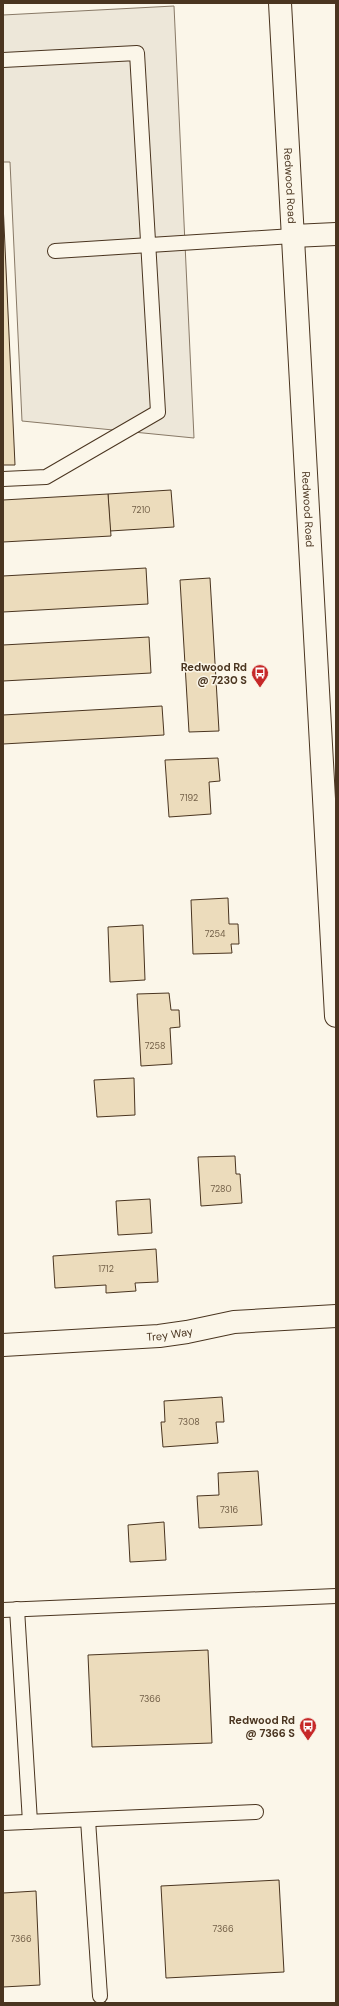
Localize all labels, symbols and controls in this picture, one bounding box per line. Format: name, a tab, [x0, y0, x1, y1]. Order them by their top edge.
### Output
street label: Redwood Road	[281, 147, 299, 224]
street label: Redwood Road	[299, 471, 317, 548]
house number: 7210	[132, 504, 150, 516]
place label: Redwood Rd @ 7230 S	[181, 660, 247, 687]
bus stop icon: Redwood Rd @ 7230 S	[250, 663, 270, 688]
house number: 7192	[180, 792, 198, 804]
house number: 7254	[205, 928, 226, 940]
house number: 7258	[145, 1040, 165, 1052]
house number: 7280	[210, 1183, 232, 1195]
house number: 1712	[98, 1263, 114, 1275]
street label: Trey Way	[146, 1324, 194, 1344]
house number: 7308	[178, 1416, 200, 1428]
house number: 7316	[220, 1504, 238, 1516]
house number: 7366	[139, 1693, 161, 1705]
place label: Redwood Rd @ 7366 S	[229, 1713, 295, 1740]
bus stop icon: Redwood Rd @ 7366 S	[298, 1716, 318, 1741]
house number: 7366	[212, 1923, 234, 1935]
house number: 7366	[10, 1933, 32, 1945]

